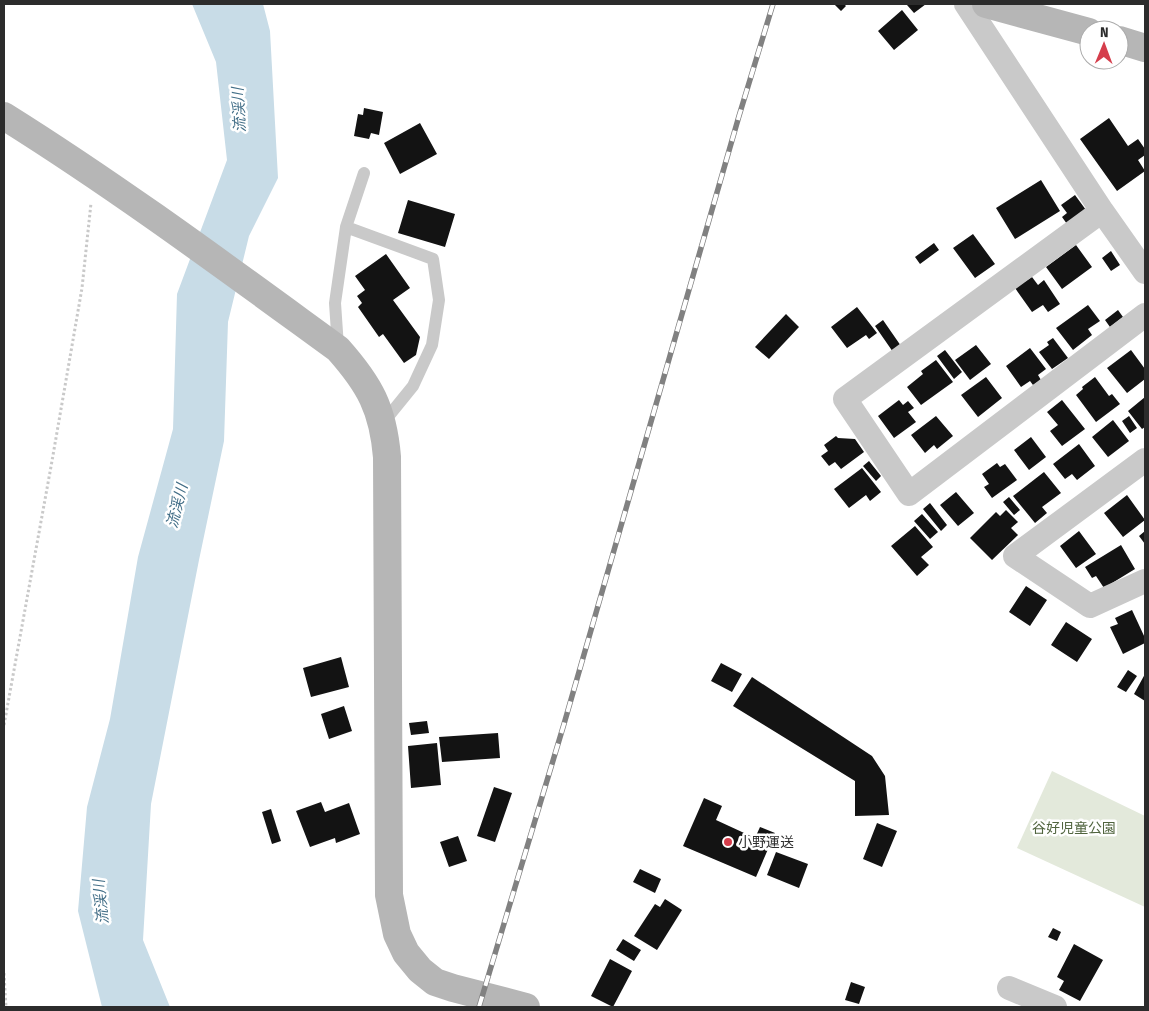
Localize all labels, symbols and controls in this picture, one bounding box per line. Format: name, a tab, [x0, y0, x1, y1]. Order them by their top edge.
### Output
north arrow	[1079, 20, 1129, 70]
text: N	[1100, 24, 1109, 41]
water label: 流渓川	[229, 85, 249, 133]
water label: 流渓川	[163, 480, 192, 530]
park label: 谷好児童公園	[1032, 820, 1116, 837]
place label: 小野運送	[738, 834, 794, 851]
marker: 小野運送	[722, 836, 734, 848]
water label: 流渓川	[89, 877, 112, 925]

